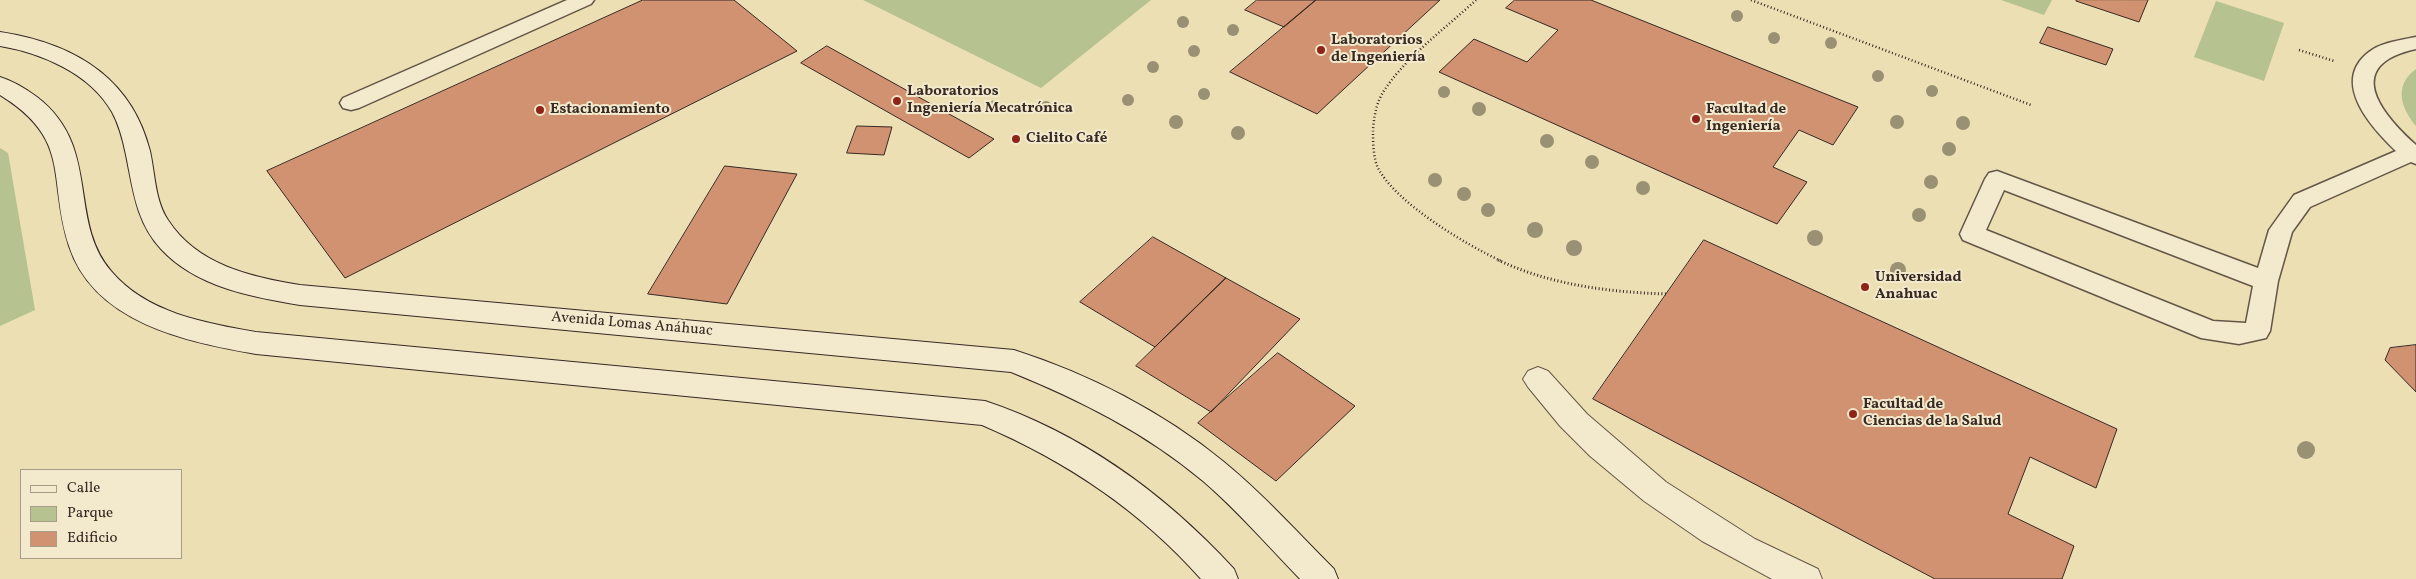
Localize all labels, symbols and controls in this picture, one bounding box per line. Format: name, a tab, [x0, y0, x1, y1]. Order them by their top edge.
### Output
place label: Laboratorios de Ingeniería	[1331, 32, 1426, 67]
marker: Laboratorios de Ingeniería	[1315, 44, 1327, 56]
place label: Laboratorios Ingeniería Mecatrónica	[907, 83, 1073, 118]
marker: Laboratorios Ingeniería Mecatrónica	[891, 95, 903, 107]
place label: Estacionamiento	[550, 101, 670, 119]
place label: Facultad de Ingeniería	[1706, 101, 1786, 136]
marker: Estacionamiento	[534, 104, 546, 116]
marker: Facultad de Ingeniería	[1690, 113, 1702, 125]
place label: Cielito Café	[1026, 130, 1107, 148]
marker: Cielito Café	[1010, 133, 1022, 145]
place label: Universidad Anahuac	[1875, 269, 1962, 304]
marker: Universidad Anahuac	[1859, 281, 1871, 293]
street label: Avenida Lomas Anáhuac	[551, 309, 713, 341]
place label: Facultad de Ciencias de la Salud	[1863, 396, 2001, 431]
marker: Facultad de Ciencias de la Salud	[1847, 408, 1859, 420]
legend	[20, 469, 182, 559]
text: Calle	[67, 478, 100, 499]
text: Parque	[67, 503, 113, 524]
text: Edificio	[67, 528, 118, 549]

